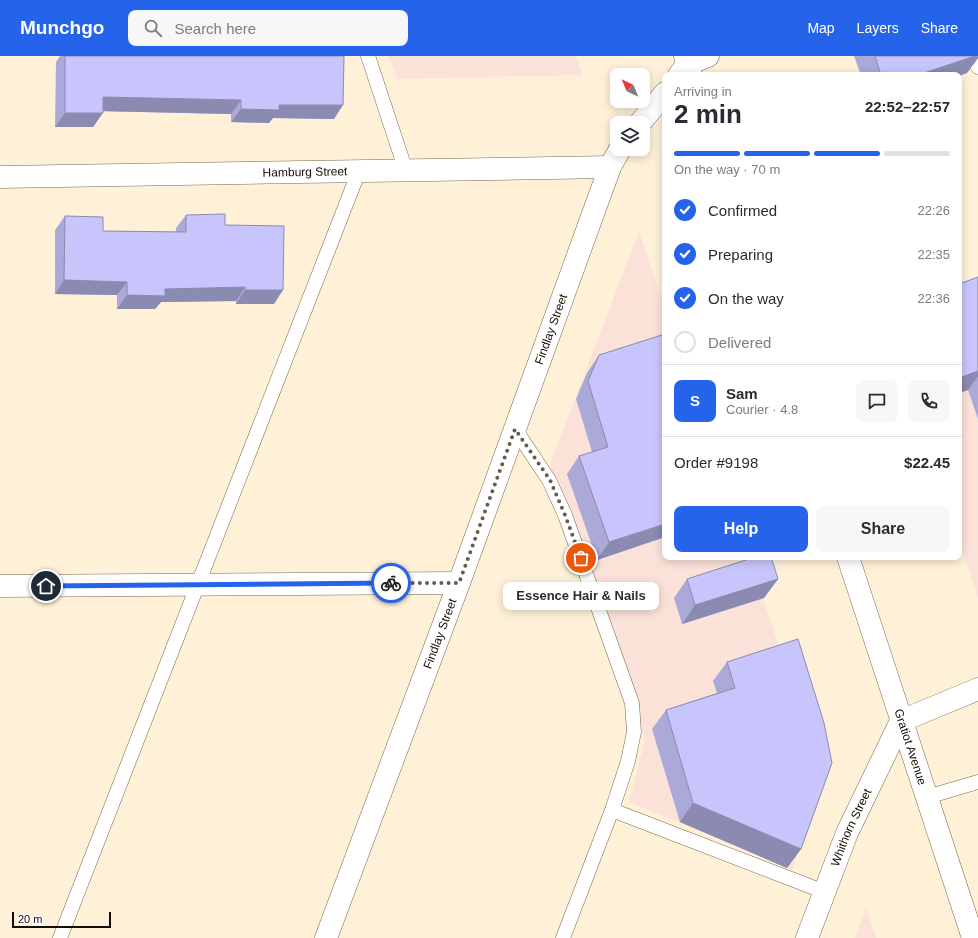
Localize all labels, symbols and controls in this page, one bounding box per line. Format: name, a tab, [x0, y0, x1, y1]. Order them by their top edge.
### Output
search box	[128, 10, 408, 46]
text: Munchgo	[20, 17, 104, 38]
icon: search	[142, 17, 164, 39]
text: Search here	[174, 20, 256, 37]
text: Map	[807, 20, 835, 36]
text: Layers	[857, 20, 899, 36]
text: Share	[921, 20, 958, 36]
north arrow	[610, 68, 650, 108]
map controls	[610, 68, 650, 156]
text: Arriving in	[674, 84, 732, 99]
text: 22:52–22:57	[865, 98, 950, 115]
text: 2 min	[674, 99, 742, 129]
button: layers	[610, 116, 650, 156]
text: On the way · 70 m	[674, 162, 780, 177]
street label: Hamburg Street	[262, 164, 348, 180]
icon: check	[674, 199, 696, 221]
text: Confirmed	[708, 202, 777, 219]
text: 22:26	[917, 203, 950, 218]
icon: check	[674, 243, 696, 265]
text: Preparing	[708, 246, 773, 263]
text: 22:35	[917, 247, 950, 262]
icon: check	[674, 287, 696, 309]
text: On the way	[708, 290, 784, 307]
street label: Findlay Street	[532, 291, 571, 367]
text: 22:36	[917, 291, 950, 306]
text: Delivered	[708, 334, 771, 351]
button: chat	[856, 380, 898, 422]
button: phone	[908, 380, 950, 422]
text: Sam	[726, 385, 758, 402]
text: S	[690, 392, 700, 409]
text: Courier · 4.8	[726, 402, 798, 417]
text: Order #9198	[674, 454, 758, 471]
text: $22.45	[904, 454, 950, 471]
button: Help	[674, 506, 808, 552]
button: Share	[816, 506, 950, 552]
pin	[564, 541, 598, 575]
icon: bag	[570, 547, 592, 569]
courier	[371, 563, 411, 603]
pin	[29, 569, 63, 603]
icon: bike	[380, 572, 402, 594]
icon: home	[35, 575, 57, 597]
callout: Essence Hair & Nails	[503, 582, 659, 610]
text: Essence Hair & Nails	[516, 588, 646, 603]
street label: Findlay Street	[420, 596, 460, 671]
street label: Gratiot Avenue	[891, 707, 929, 787]
street label: Whithorn Street	[828, 786, 875, 868]
scale bar	[12, 910, 111, 929]
text: 20 m	[18, 913, 42, 925]

